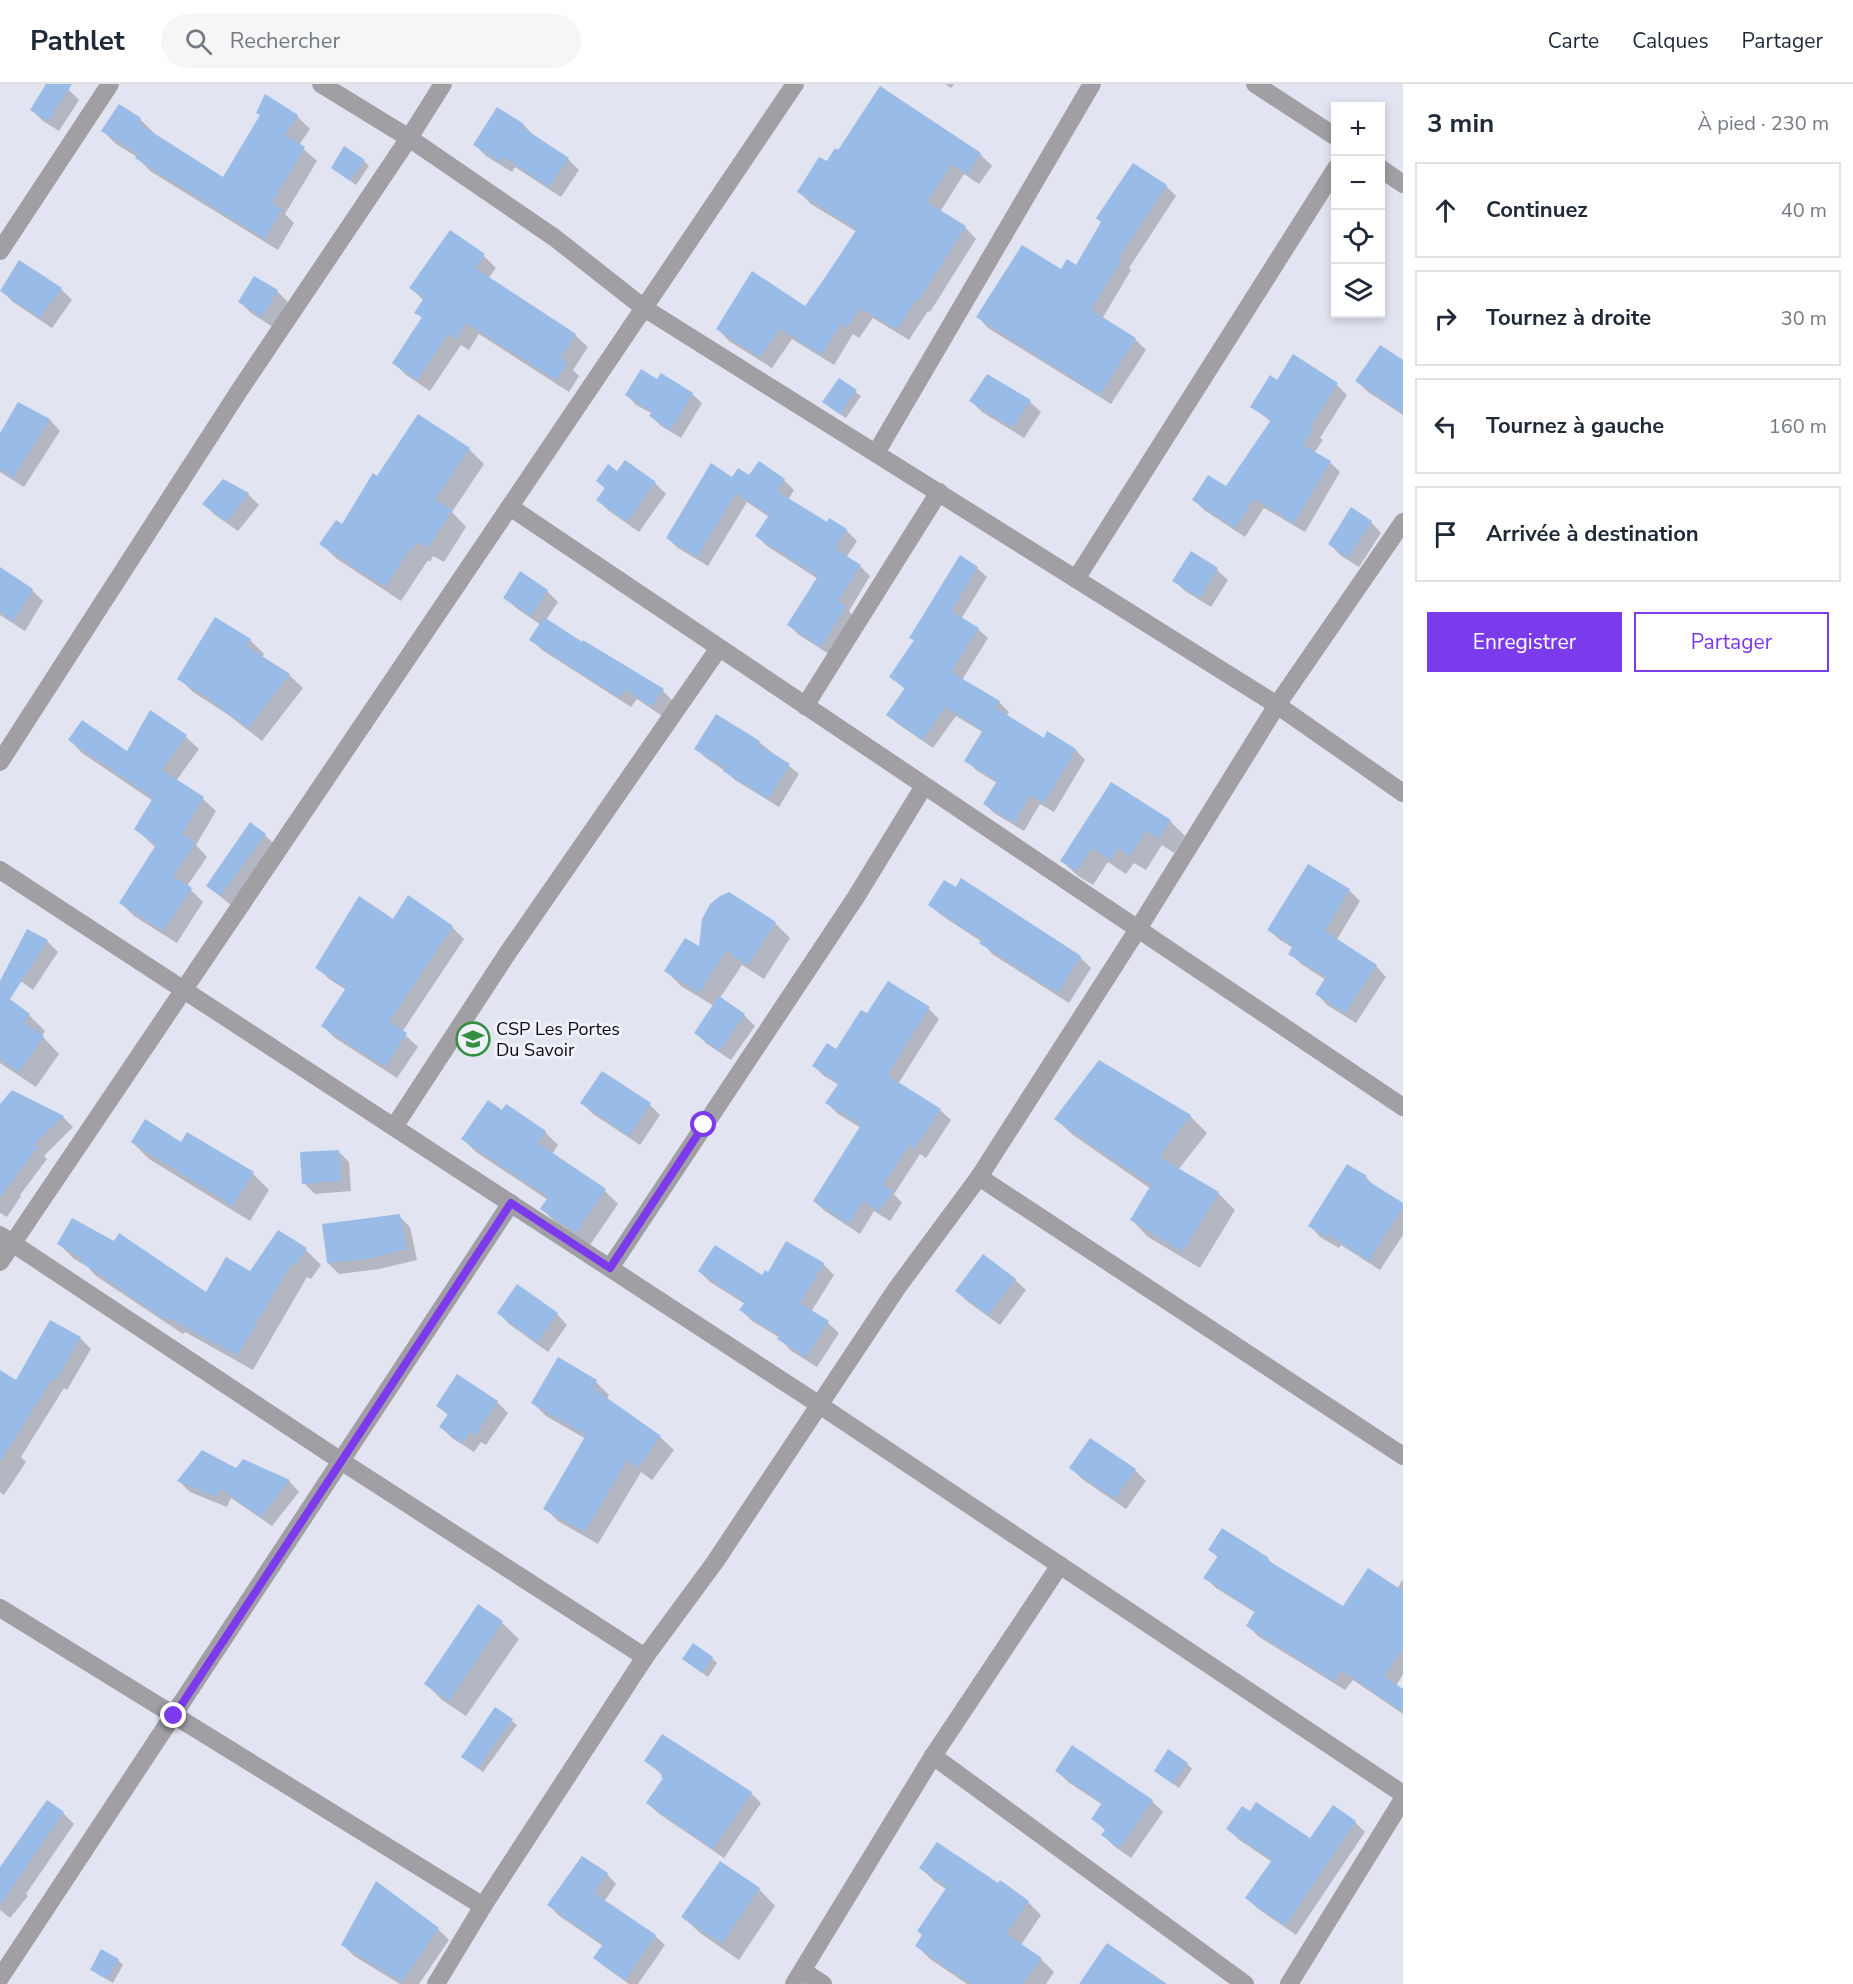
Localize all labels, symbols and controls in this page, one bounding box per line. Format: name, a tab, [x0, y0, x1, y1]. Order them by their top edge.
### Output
search box	[161, 14, 581, 68]
text: Pathlet	[30, 22, 125, 60]
icon: search	[182, 25, 215, 58]
text: Rechercher	[230, 26, 340, 56]
text: Carte	[1548, 27, 1599, 55]
text: Calques	[1632, 27, 1709, 55]
text: Partager	[1742, 27, 1823, 55]
map controls	[1331, 102, 1385, 318]
button: +	[1331, 102, 1385, 156]
text: 3 min	[1427, 106, 1494, 141]
text: À pied · 230 m	[1698, 110, 1829, 137]
button: −	[1331, 156, 1385, 210]
icon: ahead	[1429, 194, 1462, 227]
text: Continuez	[1486, 195, 1588, 225]
text: 40 m	[1781, 197, 1827, 224]
button: locate	[1331, 210, 1385, 264]
button: layers	[1331, 264, 1385, 318]
icon: right	[1429, 302, 1462, 335]
text: Tournez à droite	[1486, 303, 1651, 333]
text: 30 m	[1781, 305, 1827, 332]
icon: left	[1429, 410, 1462, 443]
text: Tournez à gauche	[1486, 411, 1664, 441]
text: 160 m	[1769, 413, 1827, 440]
icon: arrive	[1429, 518, 1462, 551]
text: Arrivée à destination	[1486, 519, 1699, 549]
button: Enregistrer	[1427, 612, 1622, 672]
button: Partager	[1634, 612, 1829, 672]
place label: CSP Les Portes Du Savoir	[496, 1017, 620, 1062]
school or university icon: CSP Les Portes Du Savoir	[455, 1021, 491, 1057]
route start	[690, 1111, 716, 1137]
route end	[160, 1702, 186, 1728]

